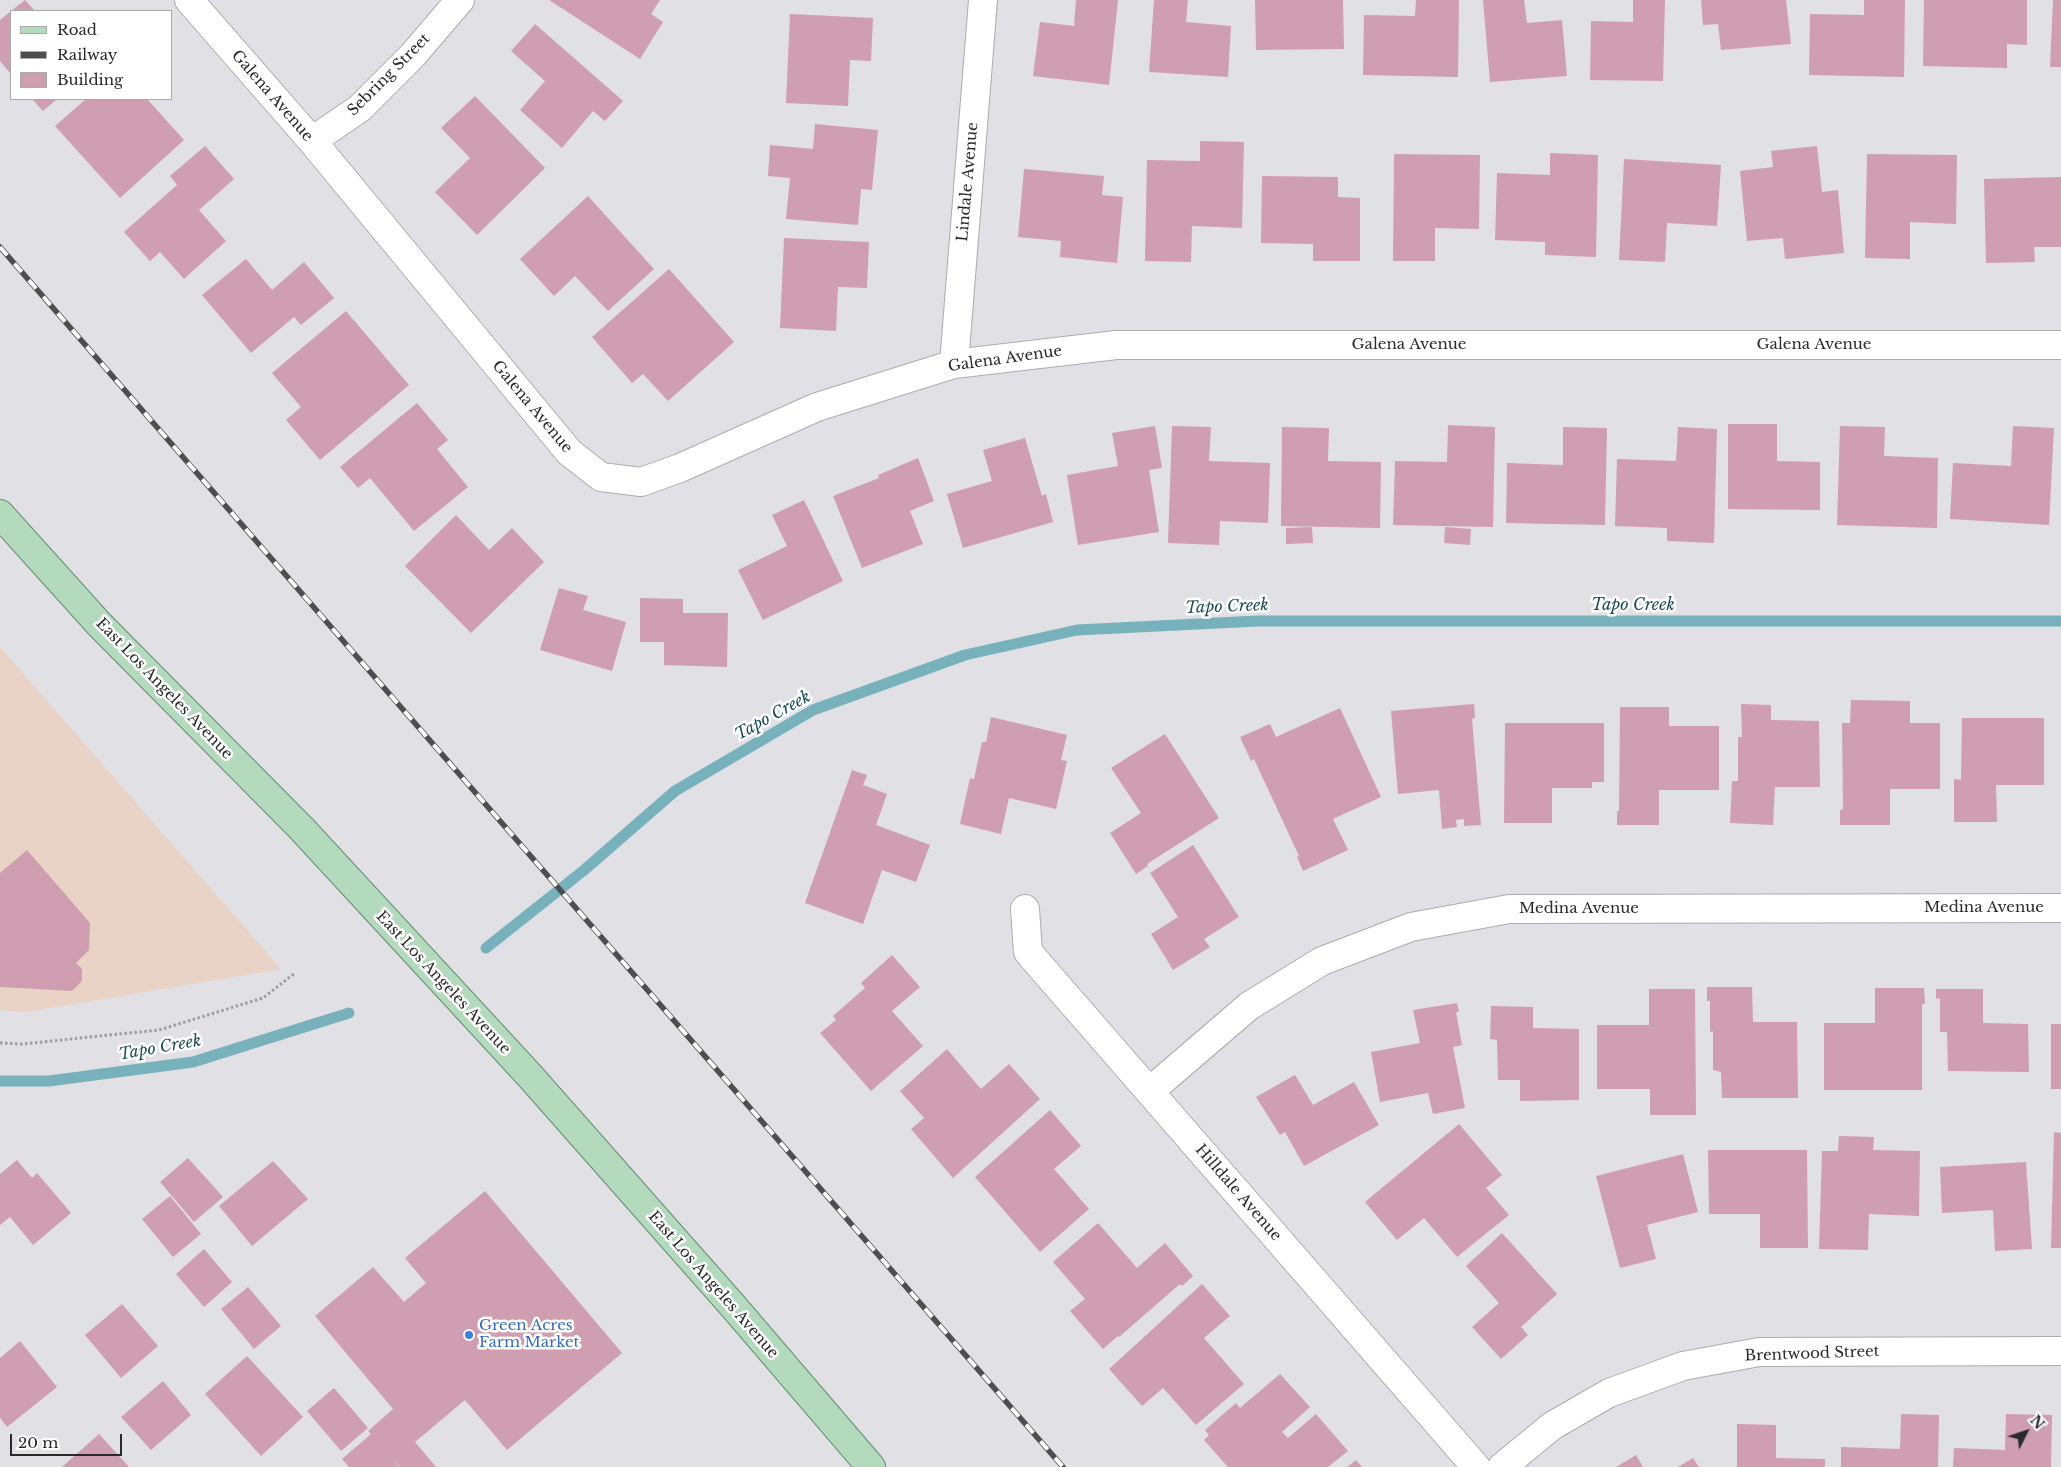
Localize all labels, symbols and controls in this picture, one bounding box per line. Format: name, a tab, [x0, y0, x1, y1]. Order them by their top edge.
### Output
legend	[10, 10, 172, 100]
text: Road	[57, 20, 97, 39]
street label: Sebring Street	[344, 30, 434, 120]
text: Railway	[57, 45, 117, 64]
street label: Galena Avenue	[228, 47, 316, 145]
text: Building	[57, 70, 123, 89]
street label: Lindale Avenue	[954, 122, 982, 242]
street label: Galena Avenue	[1352, 336, 1466, 354]
street label: Galena Avenue	[1757, 336, 1871, 354]
street label: Galena Avenue	[947, 342, 1063, 376]
street label: Galena Avenue	[488, 357, 576, 457]
water label: Tapo Creek	[1591, 595, 1675, 615]
water label: Tapo Creek	[1185, 596, 1269, 618]
street label: East Los Angeles Avenue	[92, 615, 236, 763]
water label: Tapo Creek	[732, 687, 814, 745]
street label: Medina Avenue	[1924, 899, 2044, 917]
street label: Medina Avenue	[1519, 900, 1639, 918]
street label: East Los Angeles Avenue	[372, 908, 514, 1058]
water label: Tapo Creek	[117, 1031, 203, 1065]
street label: Hilldale Avenue	[1191, 1141, 1285, 1245]
street label: East Los Angeles Avenue	[644, 1208, 782, 1362]
place label: Green Acres Farm Market	[479, 1317, 579, 1352]
marker: Green Acres Farm Market	[463, 1329, 475, 1341]
street label: Brentwood Street	[1744, 1343, 1880, 1365]
north arrow	[2001, 1407, 2051, 1457]
text: N	[2026, 1411, 2048, 1433]
scale bar	[12, 1424, 125, 1456]
text: 20 m	[18, 1433, 58, 1452]

